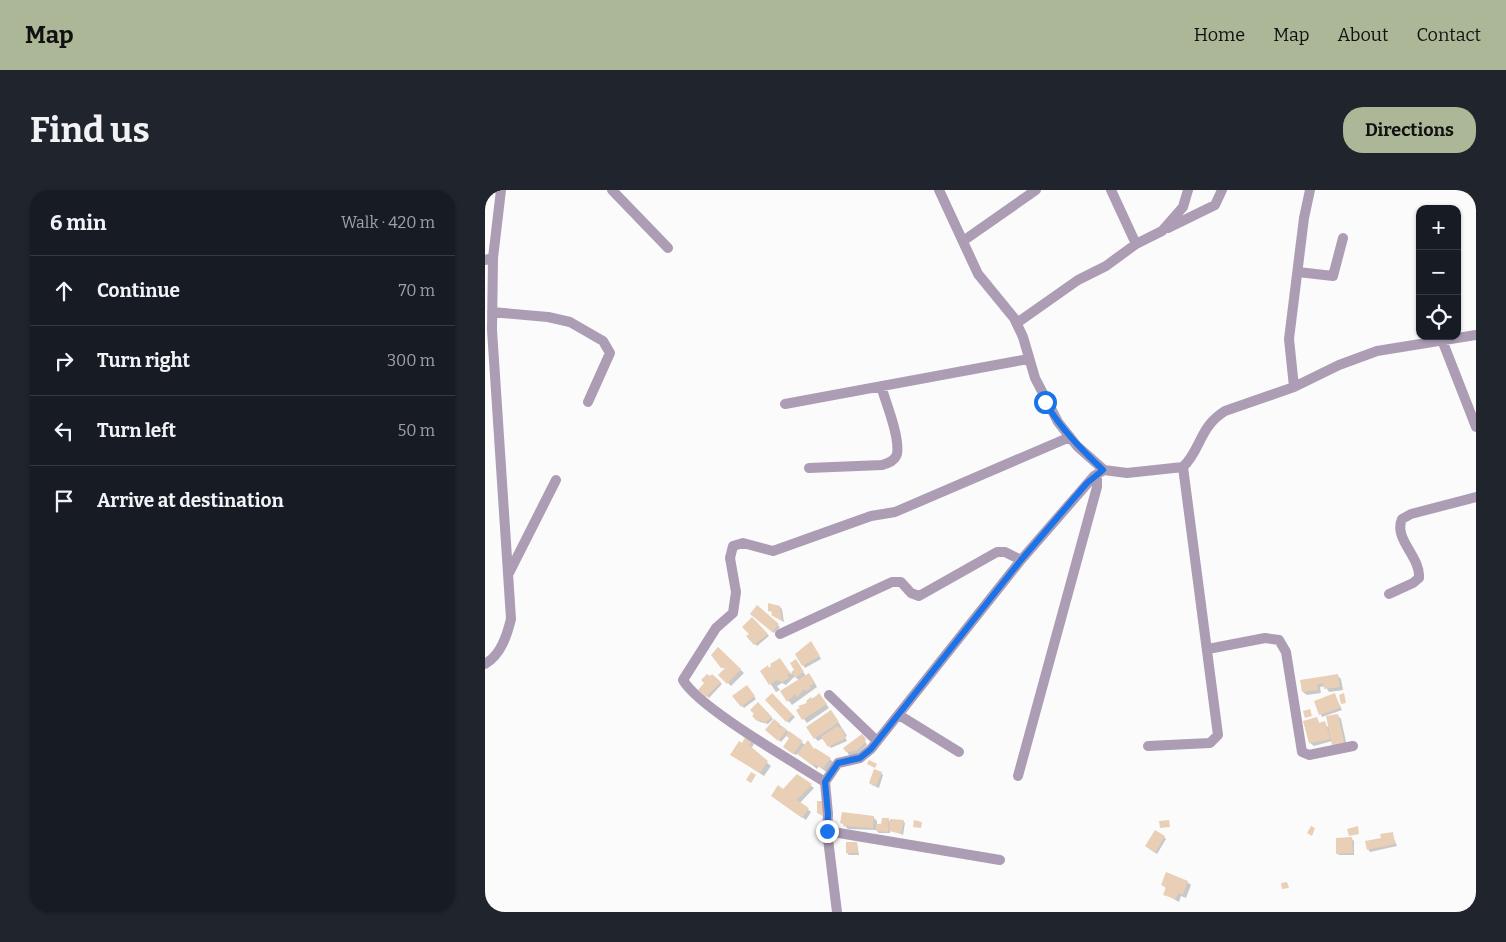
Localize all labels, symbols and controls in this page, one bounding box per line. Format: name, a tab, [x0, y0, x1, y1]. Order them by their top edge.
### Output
text: Map	[25, 21, 74, 49]
text: Home	[1194, 24, 1245, 46]
text: Map	[1273, 24, 1309, 46]
text: About	[1337, 24, 1388, 46]
text: Contact	[1416, 24, 1481, 46]
button: Directions	[1343, 107, 1476, 153]
text: Find us	[30, 109, 150, 151]
map controls	[1416, 205, 1461, 340]
button: +	[1416, 205, 1461, 250]
text: 6 min	[50, 210, 106, 236]
text: Walk · 420 m	[341, 213, 435, 232]
button: −	[1416, 250, 1461, 295]
icon: ahead	[50, 277, 78, 305]
text: Continue	[97, 279, 180, 302]
text: 70 m	[399, 281, 435, 300]
button: locate	[1416, 295, 1461, 340]
icon: right	[50, 347, 78, 375]
text: Turn right	[97, 349, 190, 372]
text: 300 m	[387, 351, 435, 370]
route start	[1034, 391, 1057, 414]
icon: left	[50, 417, 78, 445]
text: Turn left	[97, 419, 176, 442]
text: 50 m	[398, 421, 435, 440]
icon: arrive	[50, 487, 78, 515]
text: Arrive at destination	[97, 489, 284, 512]
route end	[816, 820, 839, 843]

